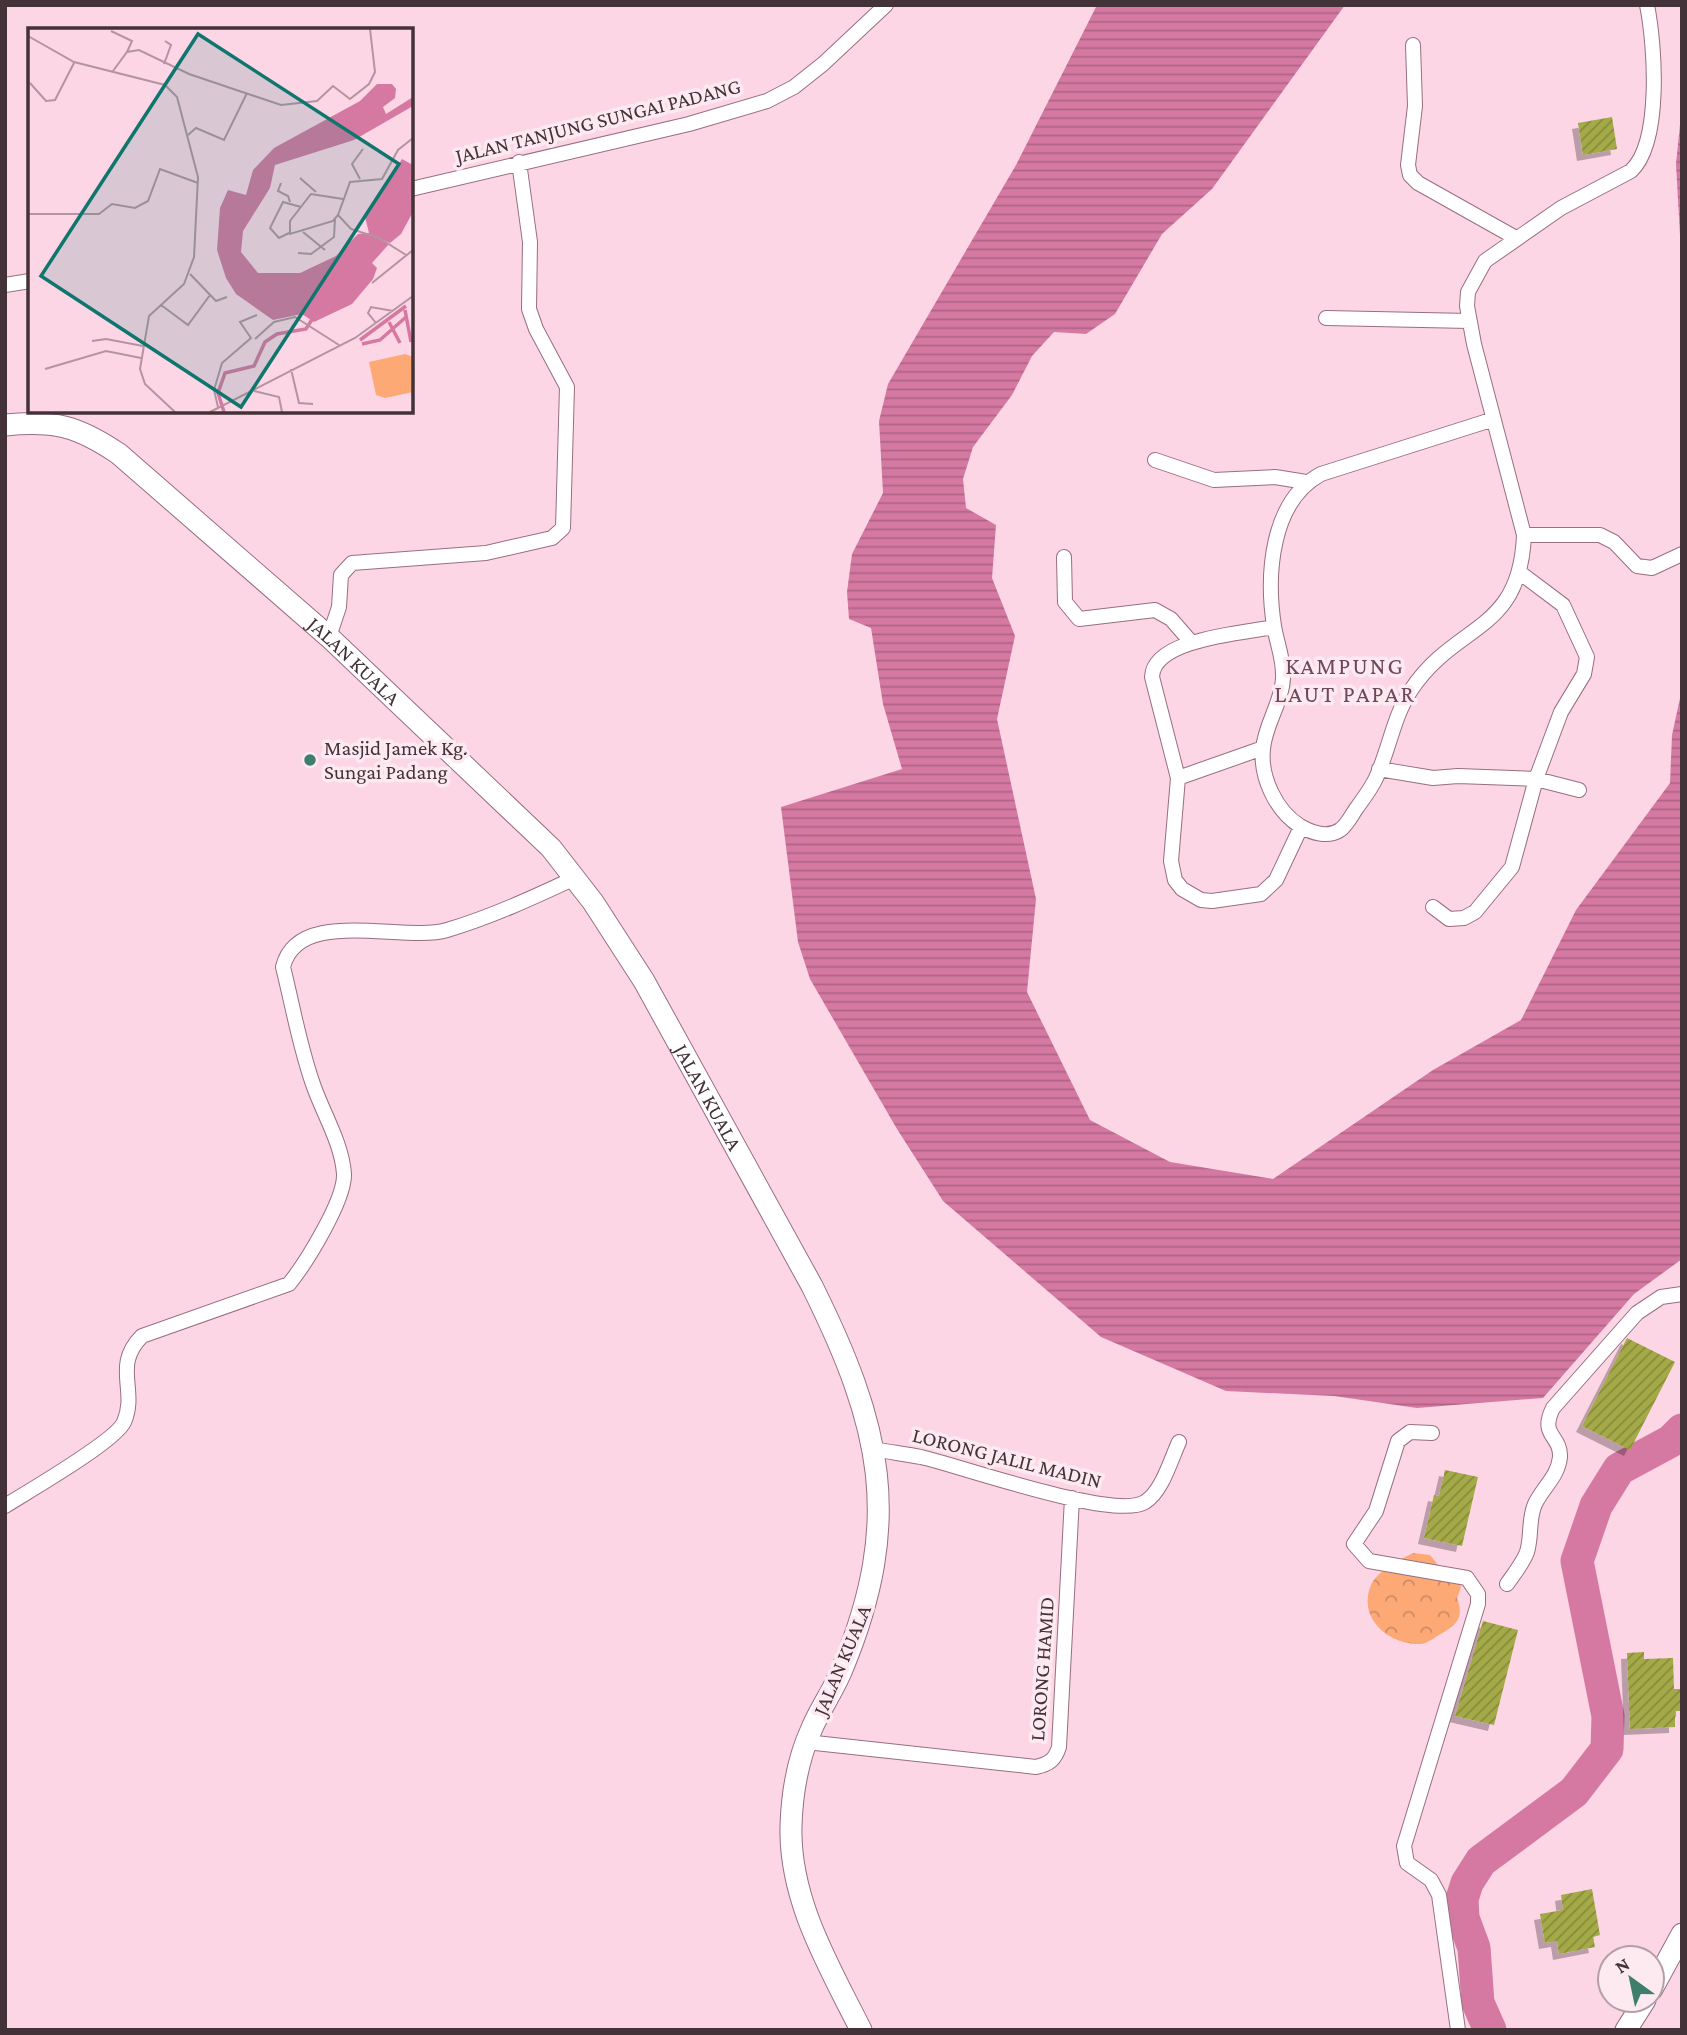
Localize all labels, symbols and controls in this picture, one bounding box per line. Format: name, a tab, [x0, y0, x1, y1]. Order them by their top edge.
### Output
inset map	[28, 28, 413, 413]
street label: JALAN TANJUNG SUNGAI PADANG	[451, 74, 743, 169]
street label: JALAN KUALA	[301, 611, 405, 710]
district label: KAMPUNG LAUT PAPAR	[1274, 652, 1416, 707]
place label: Masjid Jamek Kg. Sungai Padang	[324, 736, 468, 784]
marker: Masjid Jamek Kg. Sungai Padang	[302, 752, 318, 768]
street label: JALAN KUALA	[668, 1038, 747, 1155]
street label: LORONG JALIL MADIN	[910, 1423, 1104, 1493]
street label: LORONG HAMID	[1025, 1596, 1059, 1742]
street label: JALAN KUALA	[807, 1601, 876, 1721]
north arrow	[1596, 1944, 1666, 2014]
text: N	[1611, 1953, 1633, 1977]

